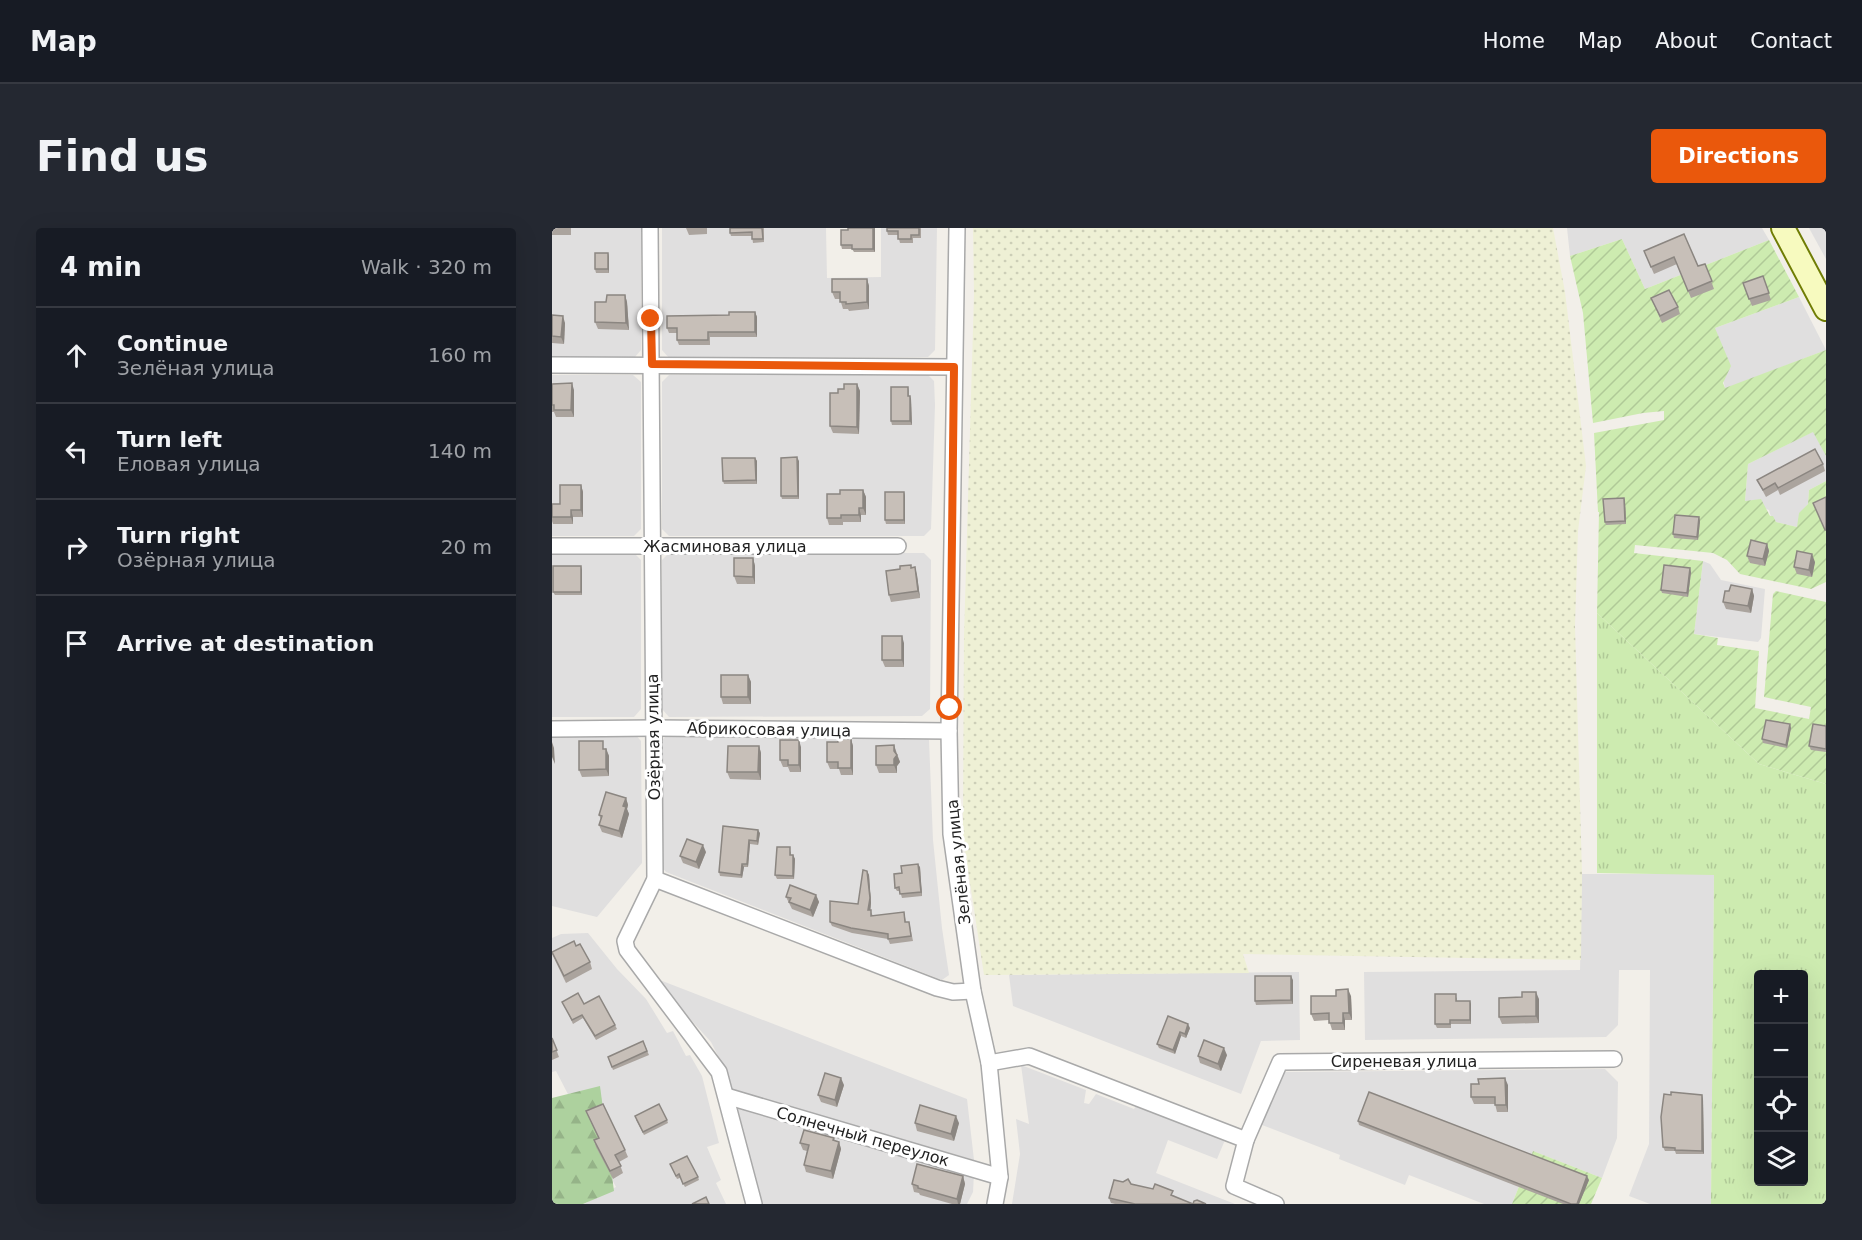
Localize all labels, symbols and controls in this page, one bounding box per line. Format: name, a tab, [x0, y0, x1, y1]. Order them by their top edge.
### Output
text: Map	[30, 25, 97, 58]
text: Home	[1483, 29, 1545, 53]
text: Map	[1578, 29, 1622, 53]
text: About	[1655, 29, 1717, 53]
text: Contact	[1750, 29, 1832, 53]
button: Directions	[1651, 129, 1826, 183]
text: Find us	[36, 132, 209, 181]
text: 4 min	[60, 252, 142, 282]
text: Walk · 320 m	[361, 255, 492, 279]
route end	[637, 305, 663, 331]
text: Continue	[117, 331, 228, 356]
icon: ahead	[60, 339, 93, 372]
text: 160 m	[428, 343, 492, 367]
text: Зелёная улица	[117, 356, 274, 380]
text: Turn left	[117, 427, 222, 452]
icon: left	[60, 435, 93, 468]
text: 140 m	[428, 439, 492, 463]
text: Еловая улица	[117, 452, 261, 476]
text: Turn right	[117, 523, 240, 548]
icon: right	[60, 531, 93, 564]
text: 20 m	[441, 535, 492, 559]
street label: Жасминовая улица	[643, 537, 807, 556]
text: Озёрная улица	[117, 548, 276, 572]
icon: arrive	[60, 627, 93, 660]
text: Arrive at destination	[117, 631, 374, 656]
street label: Озёрная улица	[643, 673, 664, 801]
route start	[936, 694, 962, 720]
street label: Абрикосовая улица	[687, 719, 851, 740]
street label: Зелёная улица	[942, 798, 975, 926]
map controls	[1754, 970, 1808, 1186]
button: +	[1754, 970, 1808, 1024]
button: −	[1754, 1024, 1808, 1078]
street label: Сиреневая улица	[1331, 1052, 1477, 1071]
button: locate	[1754, 1078, 1808, 1132]
street label: Солнечный переулок	[774, 1103, 952, 1170]
button: layers	[1754, 1132, 1808, 1186]

